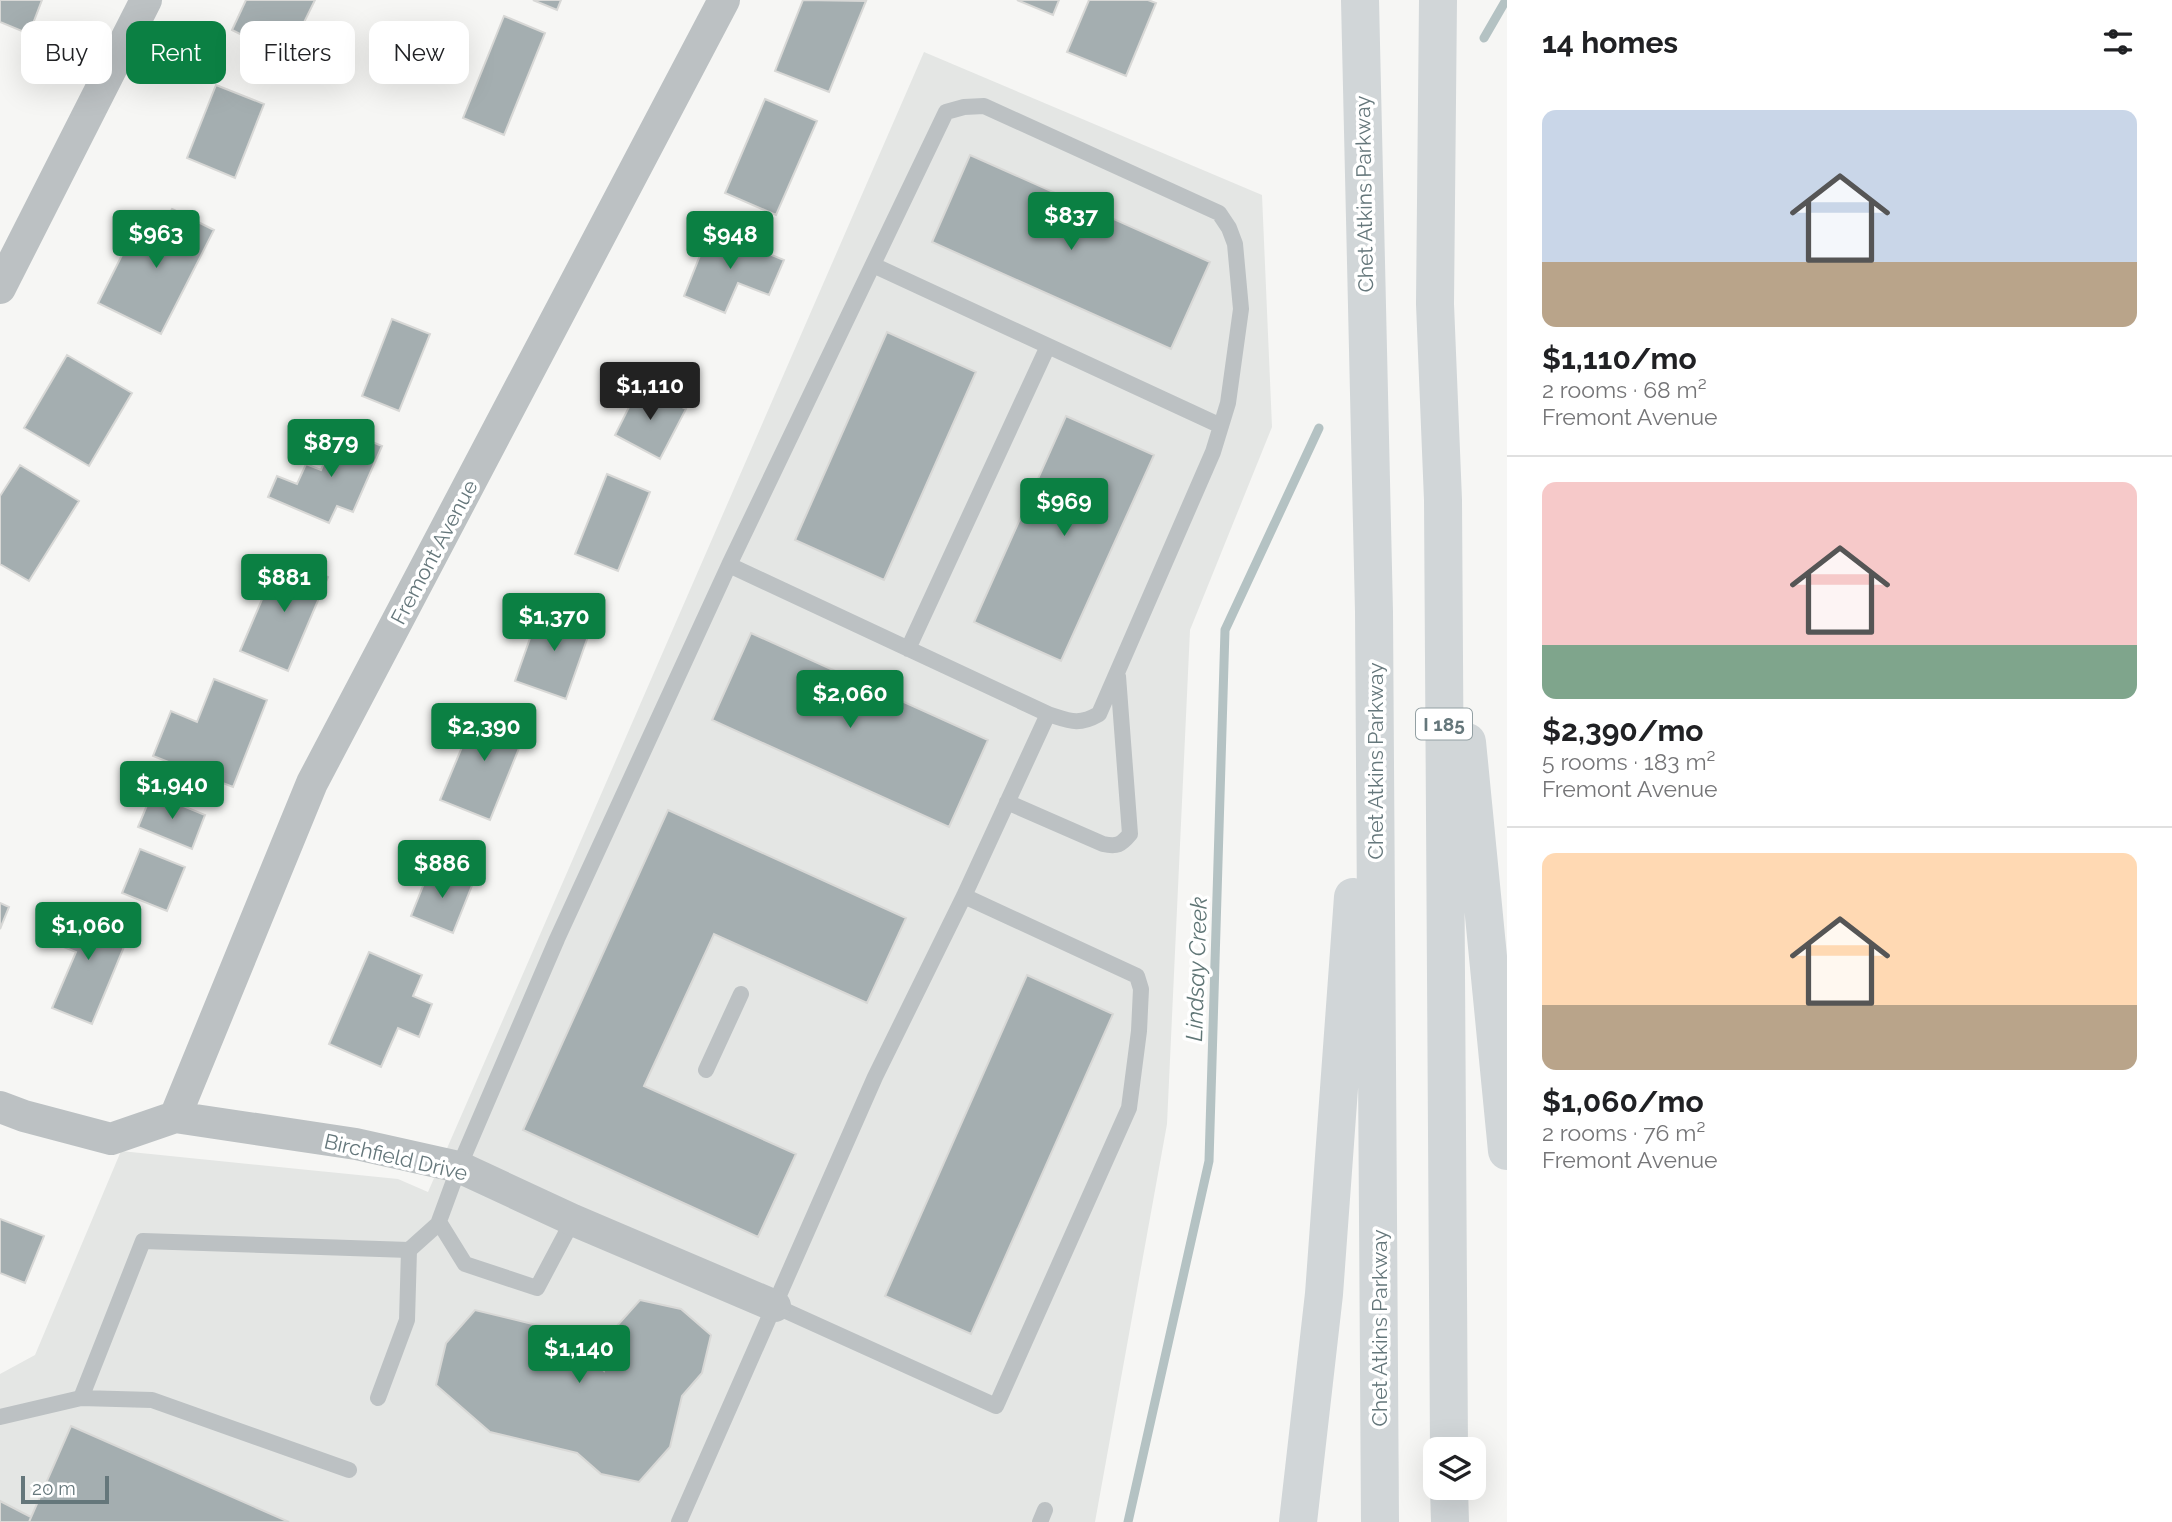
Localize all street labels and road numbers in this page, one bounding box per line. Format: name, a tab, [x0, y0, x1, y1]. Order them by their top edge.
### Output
street label: Chet Atkins Parkway	[1350, 95, 1378, 293]
street label: Fremont Avenue	[385, 475, 483, 629]
street label: Chet Atkins Parkway	[1363, 662, 1388, 860]
road number: I 185	[1416, 708, 1472, 740]
street label: Birchfield Drive	[322, 1128, 470, 1186]
street label: Chet Atkins Parkway	[1367, 1229, 1392, 1427]

